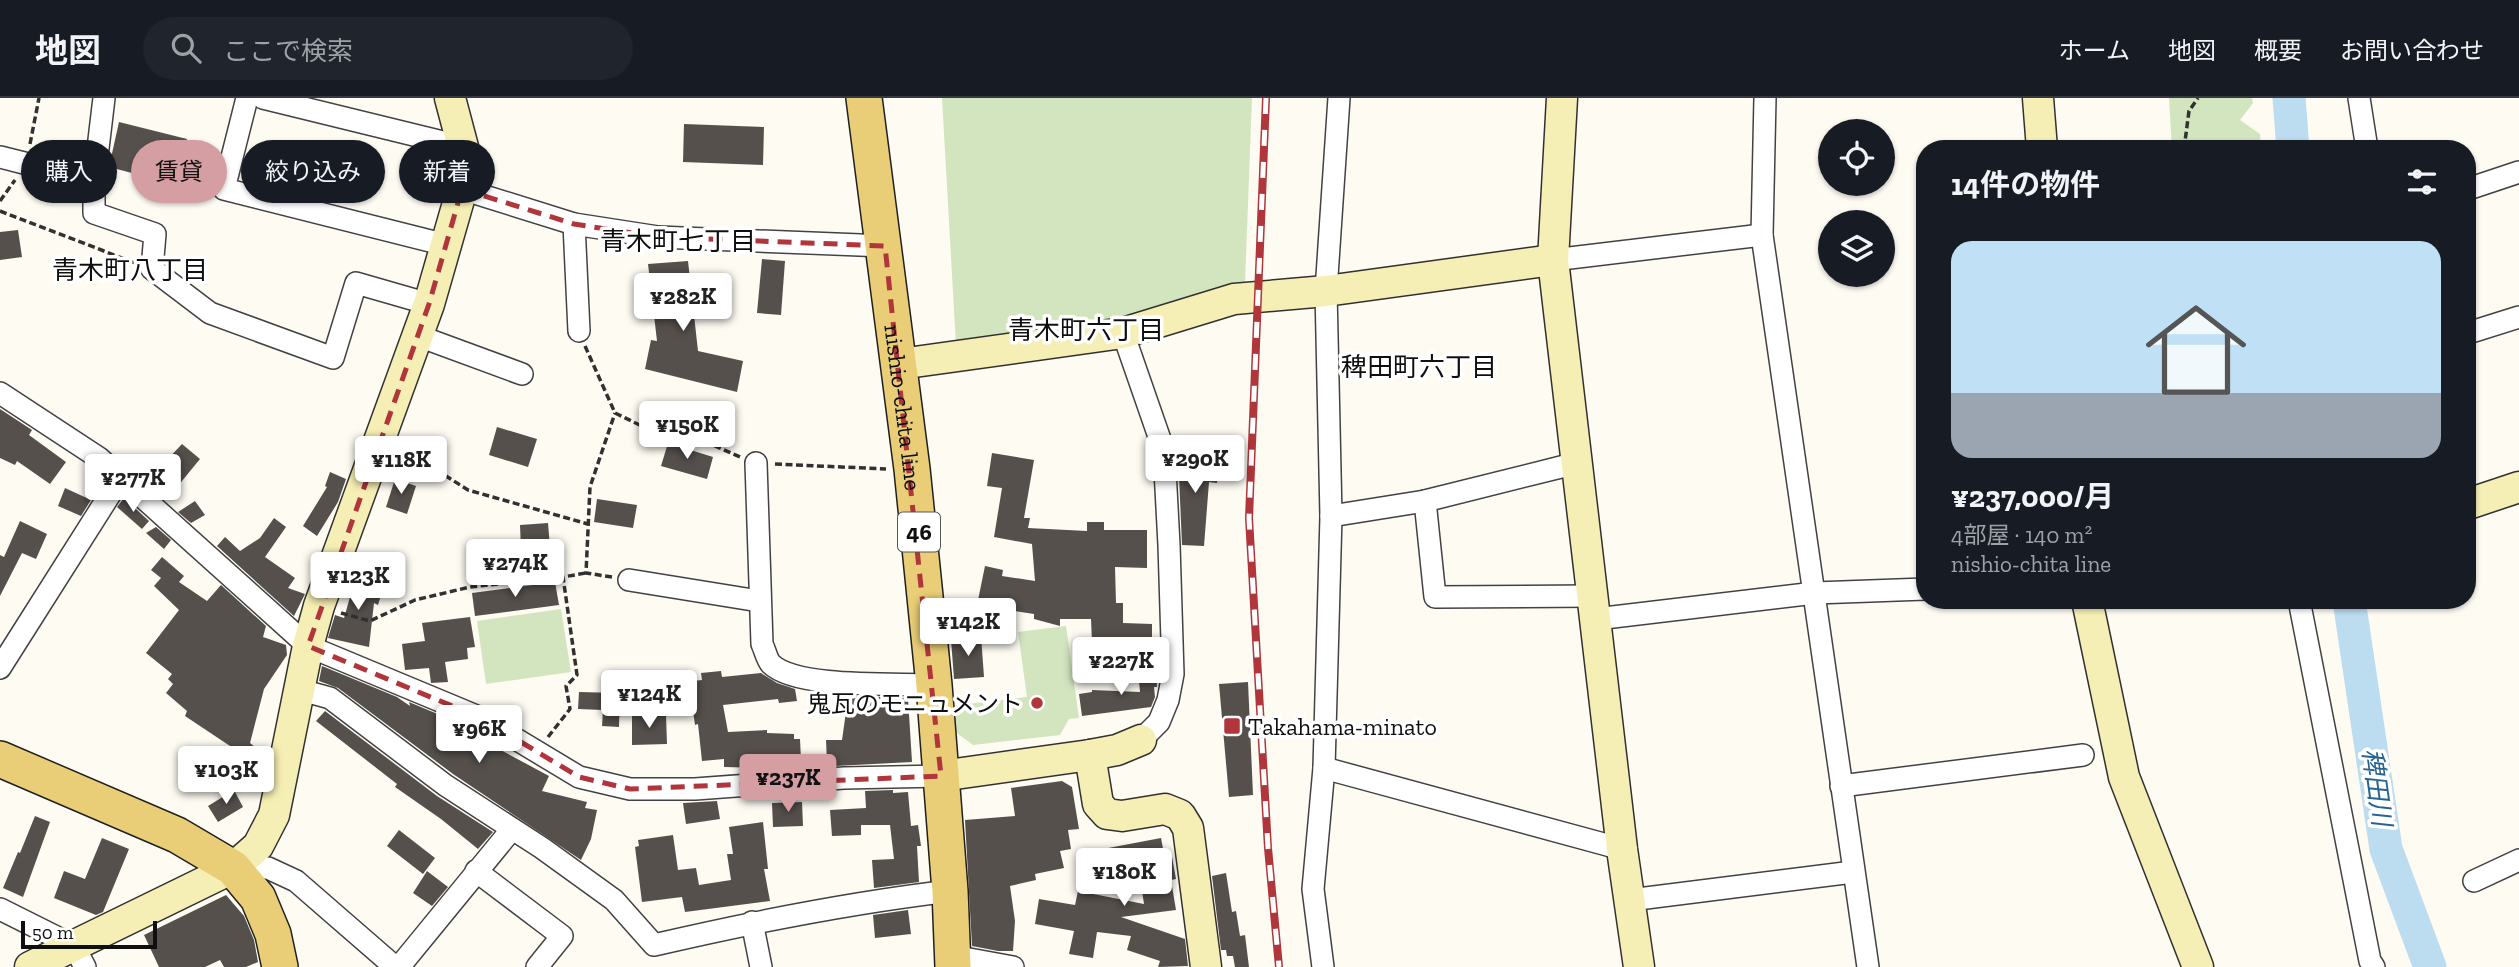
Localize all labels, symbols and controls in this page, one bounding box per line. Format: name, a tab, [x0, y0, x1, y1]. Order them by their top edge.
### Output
search box	[143, 17, 633, 80]
icon: search	[167, 29, 205, 67]
text: 地図	[35, 31, 101, 70]
text: ここで検索	[223, 35, 353, 67]
text: ホーム	[2059, 36, 2130, 65]
text: 地図	[2168, 36, 2216, 65]
text: 概要	[2254, 36, 2302, 65]
text: お問い合わせ	[2340, 36, 2484, 65]
map controls	[1818, 119, 1895, 287]
button: locate	[1818, 119, 1895, 196]
chip: 購入	[21, 140, 117, 203]
chip: 賃貸	[131, 140, 227, 203]
chip: 絞り込み	[241, 140, 385, 203]
chip: 新着	[399, 140, 495, 203]
icon: filters	[2403, 163, 2441, 201]
text: 14件の物件	[1951, 167, 2100, 203]
button: layers	[1818, 210, 1895, 287]
district label: 青木町七丁目	[600, 225, 756, 257]
district label: 青木町八丁目	[52, 254, 208, 286]
pin: ¥282K	[634, 274, 732, 333]
text: ¥282K	[650, 282, 716, 310]
icon: home	[2133, 287, 2259, 413]
district label: 青木町六丁目	[1008, 314, 1164, 346]
street label: nishio-chita line	[879, 323, 929, 492]
district label: 稗田町六丁目	[1341, 351, 1497, 383]
pin: ¥150K	[638, 402, 736, 461]
text: ¥150K	[655, 410, 719, 438]
pin: ¥118K	[352, 436, 450, 496]
pin: ¥290K	[1146, 436, 1244, 495]
text: ¥290K	[1161, 444, 1229, 472]
text: ¥118K	[371, 445, 431, 473]
pin: ¥277K	[84, 454, 182, 514]
text: ¥277K	[101, 463, 165, 491]
text: ¥237,000/月	[1951, 479, 2114, 515]
road number: 46	[898, 512, 940, 552]
text: 4部屋 · 140 m²	[1951, 521, 2092, 549]
pin: ¥274K	[466, 540, 564, 599]
text: ¥274K	[482, 548, 548, 576]
text: nishio-chita line	[1951, 550, 2111, 578]
pin: ¥123K	[309, 552, 407, 612]
text: ¥123K	[326, 561, 390, 589]
pin: ¥142K	[919, 598, 1017, 658]
text: ¥142K	[936, 607, 1000, 635]
pin: ¥227K	[1072, 638, 1170, 697]
text: ¥227K	[1088, 646, 1154, 674]
pin: ¥124K	[600, 670, 698, 730]
text: ¥124K	[617, 679, 681, 707]
place label: 鬼瓦のモニュメント	[807, 689, 1023, 718]
marker: 鬼瓦のモニュメント	[1029, 695, 1045, 711]
pin: ¥96K	[438, 706, 520, 765]
place label: Takahama-minato	[1248, 712, 1437, 741]
text: ¥96K	[452, 714, 506, 742]
marker: Takahama-minato	[1222, 716, 1242, 736]
pin: ¥103K	[177, 746, 275, 806]
water label: 稗田川	[2356, 746, 2399, 831]
pin: ¥237K	[739, 754, 837, 814]
text: ¥103K	[194, 755, 258, 783]
text: ¥237K	[755, 763, 821, 791]
pin: ¥180K	[1075, 848, 1173, 908]
text: ¥180K	[1092, 857, 1156, 885]
scale bar	[21, 918, 158, 950]
text: 50 m	[32, 921, 73, 944]

